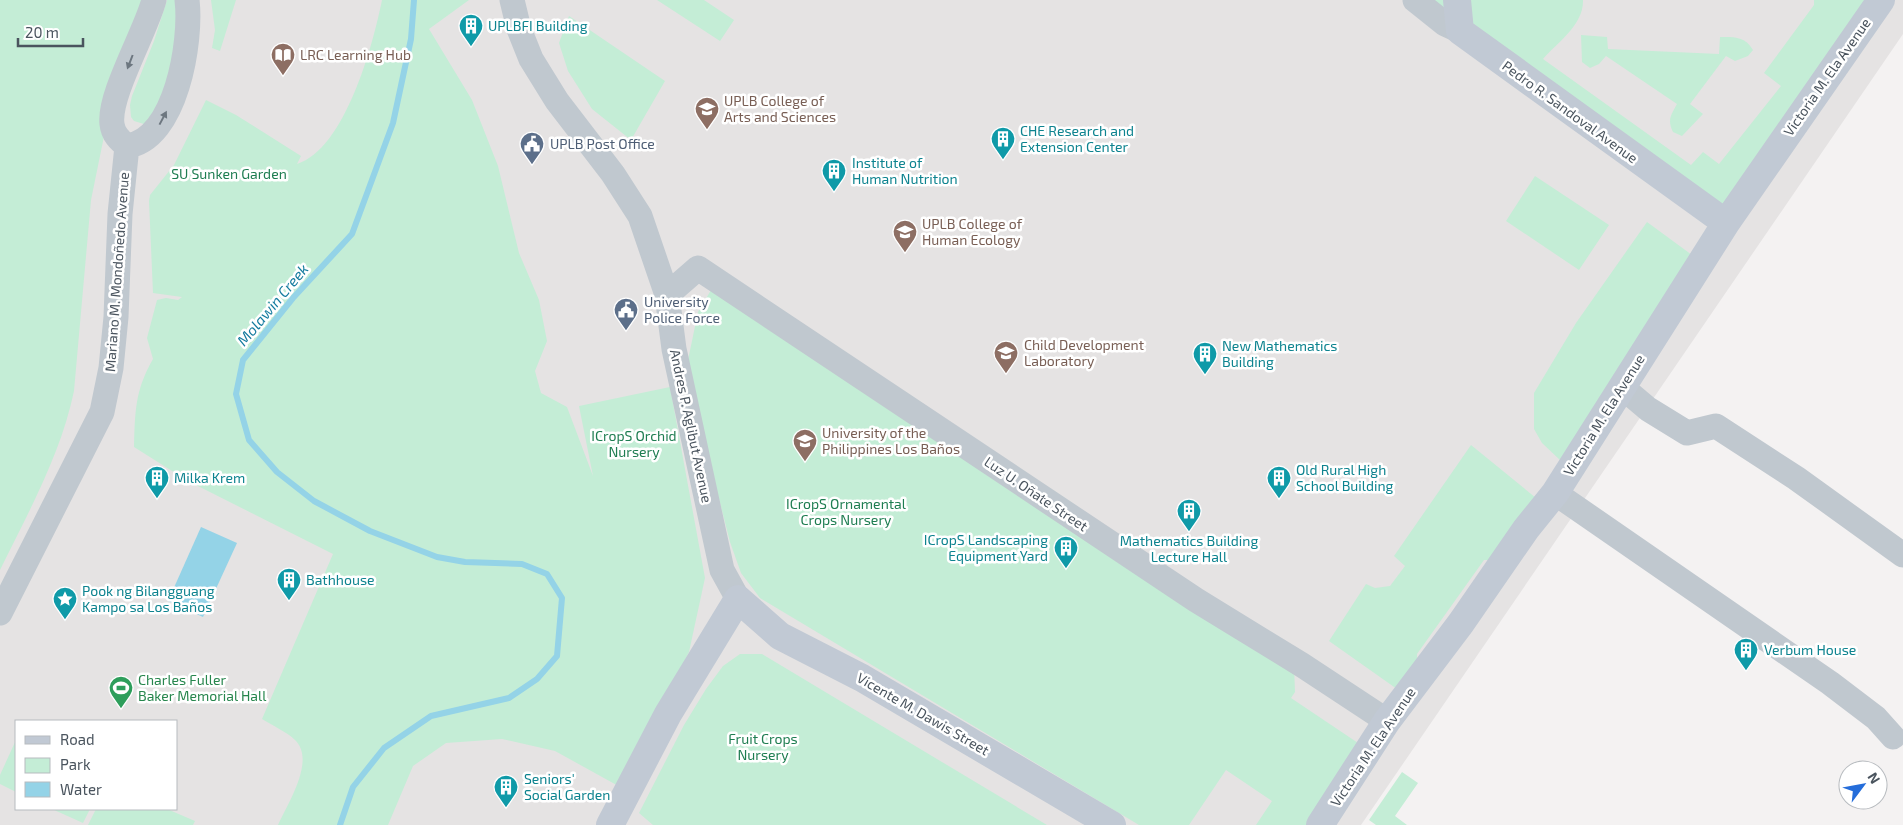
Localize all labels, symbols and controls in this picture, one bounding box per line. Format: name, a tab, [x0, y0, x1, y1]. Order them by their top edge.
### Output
building icon: UPLBFI Building	[458, 13, 484, 47]
street label: Victoria M. Ela Avenue	[1779, 14, 1874, 139]
scale bar	[18, 15, 82, 47]
place label: UPLBFI Building	[488, 17, 588, 34]
text: 20 m	[25, 23, 59, 41]
library icon: LRC Learning Hub	[270, 42, 296, 76]
place label: LRC Learning Hub	[300, 46, 411, 63]
one-way arrow	[126, 54, 133, 69]
street label: Pedro R. Sandoval Avenue	[1499, 57, 1641, 166]
place label: UPLB College of Arts and Sciences	[724, 92, 836, 125]
school or university icon: UPLB College of Arts and Sciences	[694, 96, 720, 130]
one-way arrow	[159, 110, 167, 125]
place label: CHE Research and Extension Center	[1020, 122, 1134, 155]
building icon: CHE Research and Extension Center	[990, 126, 1016, 160]
public building icon: UPLB Post Office	[519, 131, 545, 165]
place label: UPLB Post Office	[550, 135, 655, 152]
place label: Institute of Human Nutrition	[852, 154, 958, 187]
building icon: Institute of Human Nutrition	[821, 158, 847, 192]
park label: SU Sunken Garden	[171, 165, 287, 182]
street label: Mariano M. Mondoñedo Avenue	[101, 172, 132, 372]
place label: UPLB College of Human Ecology	[922, 215, 1023, 248]
school or university icon: UPLB College of Human Ecology	[892, 219, 918, 253]
water label: Molawin Creek	[233, 260, 312, 349]
place label: University Police Force	[644, 293, 720, 326]
public building icon: University Police Force	[613, 297, 639, 331]
place label: Child Development Laboratory	[1024, 336, 1144, 369]
place label: New Mathematics Building	[1222, 337, 1337, 370]
school or university icon: Child Development Laboratory	[993, 340, 1019, 374]
building icon: New Mathematics Building	[1192, 341, 1218, 375]
street label: Andres P. Aglibut Avenue	[667, 348, 716, 504]
street label: Victoria M. Ela Avenue	[1559, 351, 1648, 479]
place label: University of the Philippines Los Baños	[822, 424, 960, 457]
park label: ICropS Orchid Nursery	[591, 427, 677, 460]
school or university icon: University of the Philippines Los Baños	[792, 428, 818, 462]
street label: Luz U. Oñate Street	[981, 453, 1091, 534]
place label: Old Rural High School Building	[1296, 461, 1394, 494]
building icon: Milka Krem	[144, 465, 170, 499]
building icon: Old Rural High School Building	[1266, 465, 1292, 499]
place label: Milka Krem	[174, 469, 245, 486]
park label: ICropS Ornamental Crops Nursery	[786, 495, 907, 528]
building icon: Mathematics Building Lecture Hall	[1176, 498, 1202, 532]
place label: ICropS Landscaping Equipment Yard	[924, 531, 1048, 564]
place label: Mathematics Building Lecture Hall	[1120, 532, 1258, 565]
building icon: ICropS Landscaping Equipment Yard	[1053, 535, 1079, 569]
building icon: Bathhouse	[276, 567, 302, 601]
place label: Bathhouse	[306, 571, 375, 588]
place label: Pook ng Bilangguang Kampo sa Los Baños	[82, 582, 215, 615]
place icon: Pook ng Bilangguang Kampo sa Los Baños	[52, 586, 78, 620]
building icon: Verbum House	[1733, 637, 1759, 671]
place label: Verbum House	[1764, 641, 1856, 658]
street label: Vicente M. Dawis Street	[854, 669, 992, 758]
place label: Charles Fuller Baker Memorial Hall	[138, 671, 267, 704]
sports icon: Charles Fuller Baker Memorial Hall	[108, 675, 134, 709]
street label: Victoria M. Ela Avenue	[1326, 684, 1419, 810]
legend	[15, 720, 178, 810]
text: Road	[60, 730, 95, 748]
park label: Fruit Crops Nursery	[728, 730, 798, 763]
text: Park	[60, 755, 91, 773]
north arrow	[1838, 760, 1888, 810]
text: N	[1865, 769, 1884, 787]
place label: Seniors' Social Garden	[524, 770, 610, 803]
building icon: Seniors' Social Garden	[493, 774, 519, 808]
text: Water	[60, 780, 102, 798]

